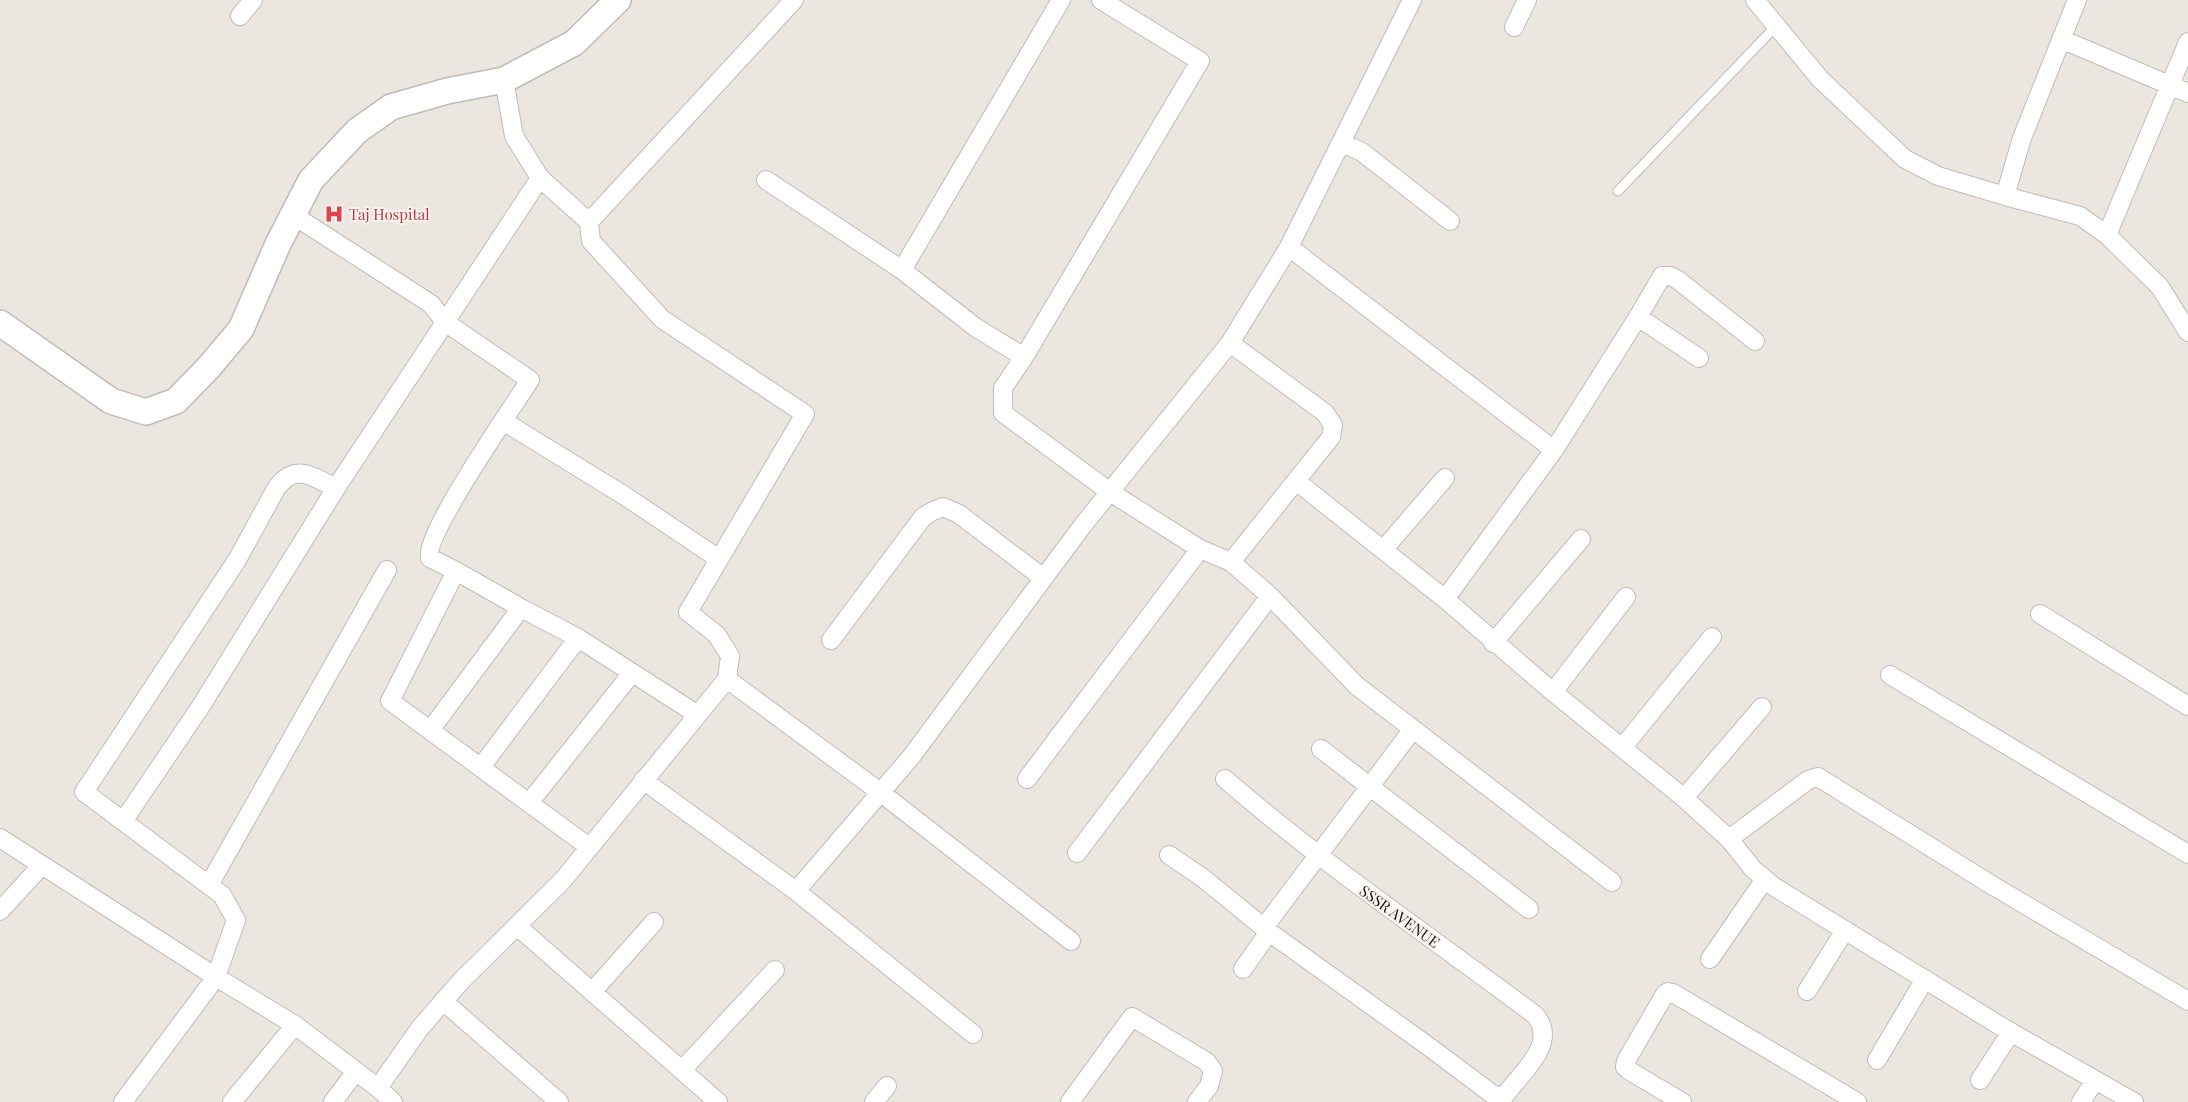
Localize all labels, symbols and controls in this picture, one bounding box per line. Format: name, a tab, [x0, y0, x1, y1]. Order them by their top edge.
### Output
hospital icon: Taj Hospital	[323, 203, 345, 225]
place label: Taj Hospital	[349, 204, 430, 224]
street label: SSSR AVENUE	[1356, 880, 1444, 952]

